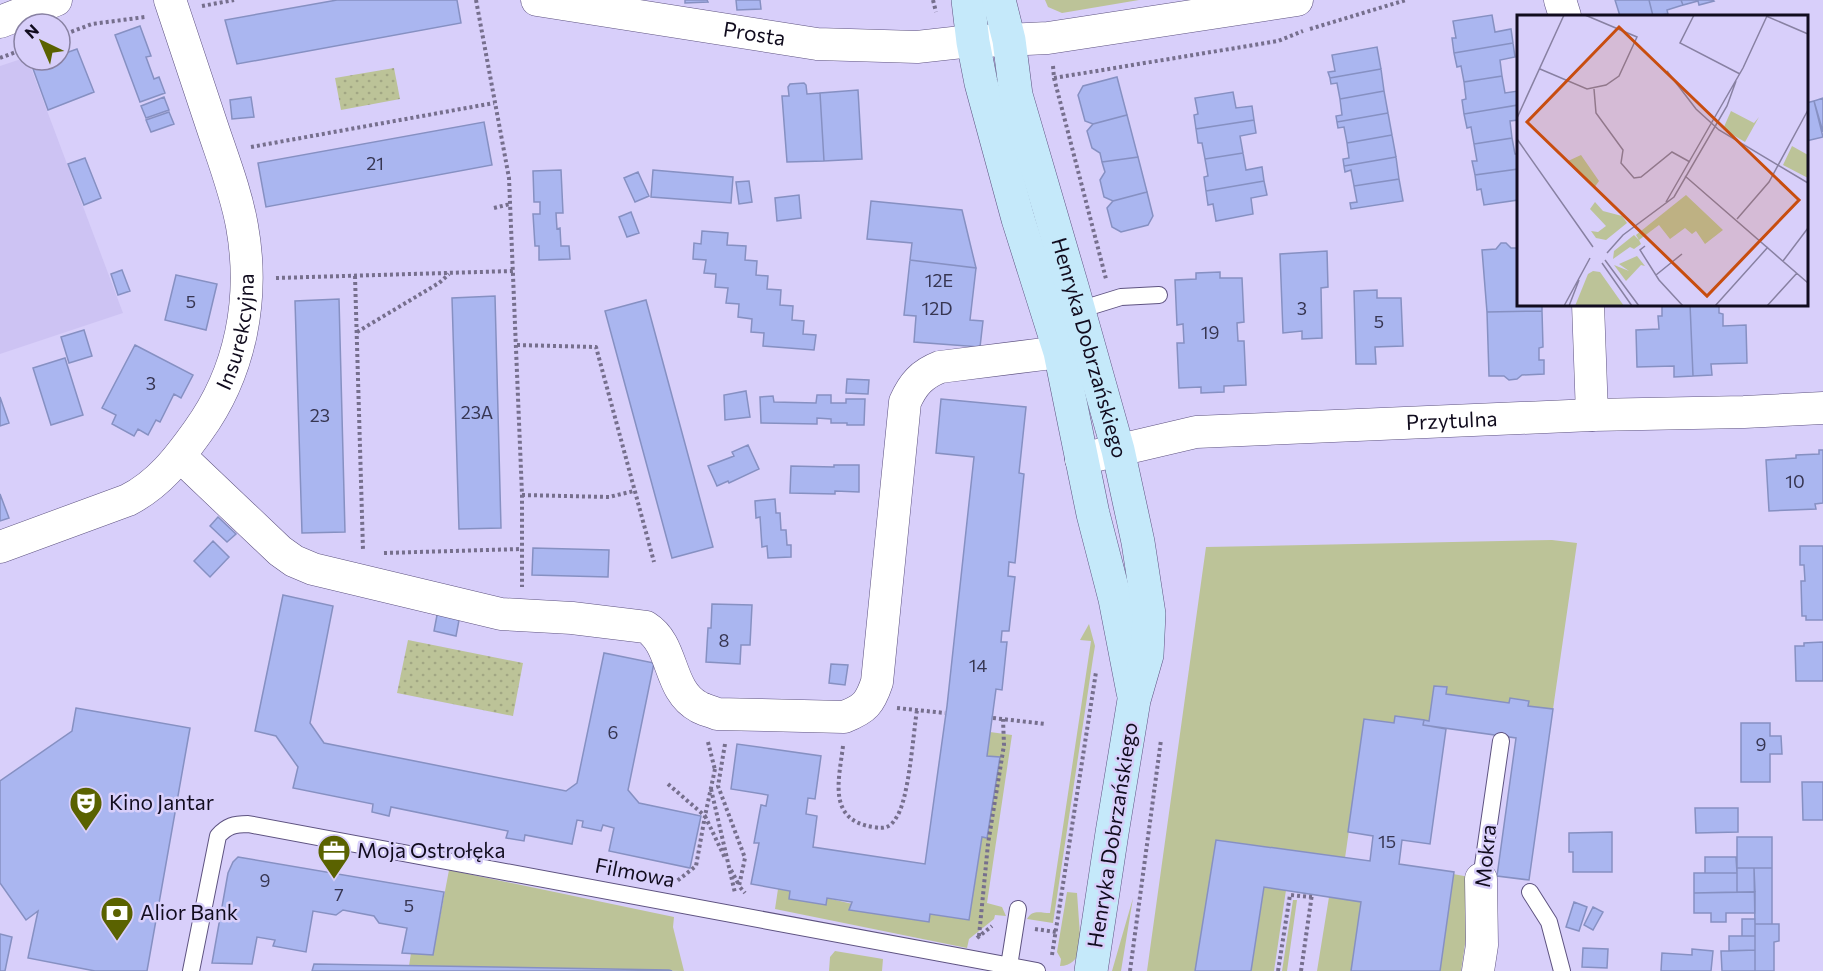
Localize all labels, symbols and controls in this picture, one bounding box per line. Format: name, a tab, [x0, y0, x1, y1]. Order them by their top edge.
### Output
north arrow	[12, 12, 72, 72]
street label: Prosta	[722, 15, 787, 50]
inset map	[1517, 15, 1808, 306]
text: N	[20, 20, 42, 42]
house number: 21	[366, 152, 384, 174]
street label: Henryka Dobrzańskiego	[1047, 234, 1133, 460]
house number: 12E	[925, 269, 953, 291]
street label: Insurekcyjna	[210, 273, 258, 393]
house number: 5	[186, 290, 196, 312]
house number: 12D	[922, 297, 952, 319]
house number: 3	[1297, 297, 1307, 319]
house number: 5	[1374, 310, 1384, 332]
house number: 19	[1201, 321, 1219, 343]
house number: 3	[146, 372, 156, 394]
house number: 23A	[461, 401, 493, 423]
house number: 23	[310, 404, 330, 426]
street label: Przytulna	[1405, 405, 1498, 434]
house number: 10	[1785, 470, 1805, 492]
house number: 8	[719, 629, 730, 651]
house number: 14	[969, 654, 987, 676]
street label: Henryka Dobrzańskiego	[1081, 720, 1142, 949]
house number: 6	[608, 721, 618, 743]
house number: 9	[1756, 733, 1766, 755]
theatre icon: Kino Jantar	[68, 785, 104, 832]
place label: Kino Jantar	[109, 789, 214, 814]
street label: Mokra	[1469, 823, 1500, 889]
house number: 15	[1378, 830, 1396, 852]
office icon: Moja Ostrołęka	[316, 833, 352, 880]
place label: Moja Ostrołęka	[357, 837, 506, 862]
street label: Filmowa	[593, 852, 677, 892]
house number: 9	[260, 869, 270, 891]
house number: 7	[334, 883, 344, 905]
house number: 5	[404, 894, 414, 916]
bank icon: Alior Bank	[99, 895, 135, 942]
place label: Alior Bank	[140, 899, 238, 924]

